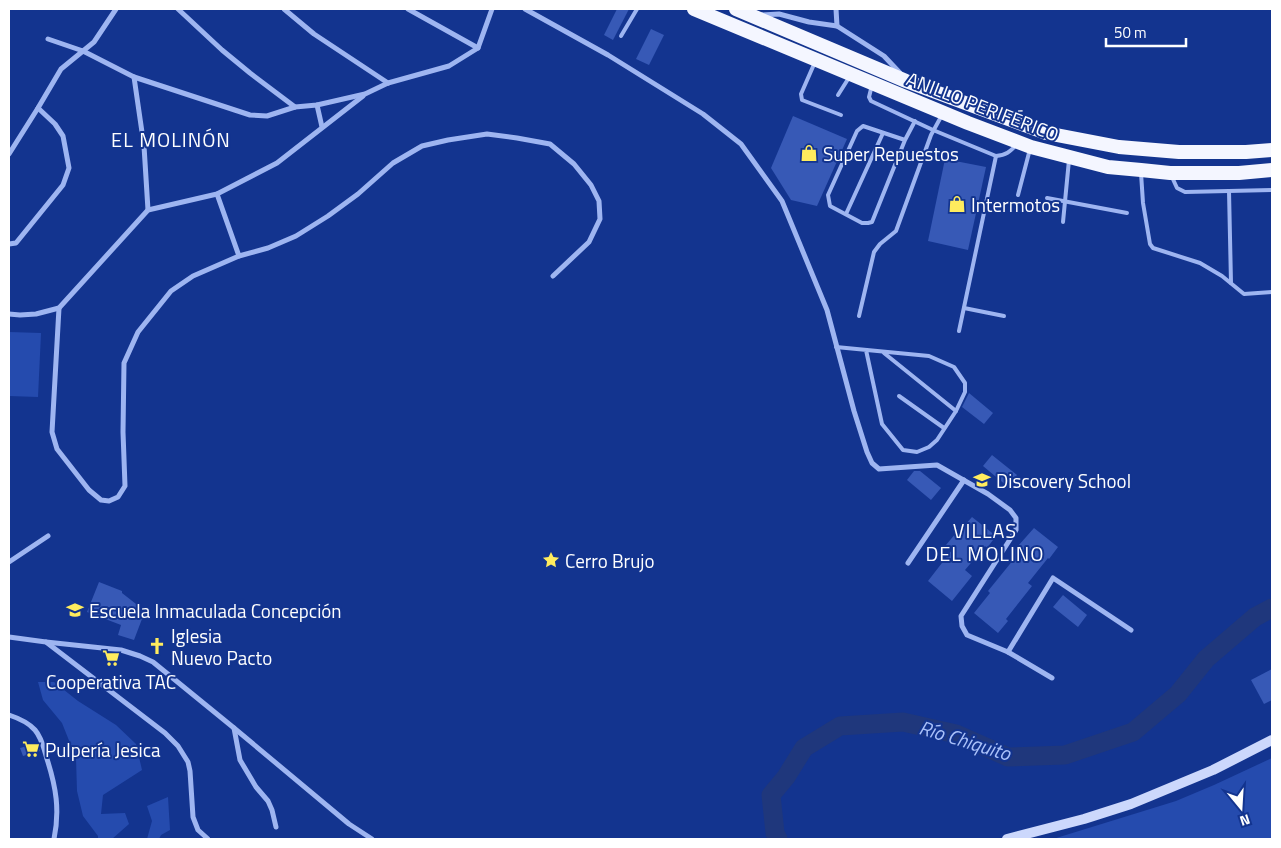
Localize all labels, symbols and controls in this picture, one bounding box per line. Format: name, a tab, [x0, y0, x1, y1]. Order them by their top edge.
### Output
scale bar	[1106, 15, 1186, 47]
text: 50 m	[1114, 21, 1147, 44]
street label: ANILLO PERIFÉRICO	[903, 64, 1063, 148]
district label: EL MOLINÓN	[111, 124, 231, 155]
place label: Super Repuestos	[823, 139, 959, 168]
shop icon: Super Repuestos	[799, 143, 819, 163]
place label: Intermotos	[971, 190, 1060, 219]
shop icon: Intermotos	[947, 194, 967, 214]
place label: Discovery School	[996, 466, 1131, 495]
school or university icon: Discovery School	[972, 470, 992, 490]
district label: VILLAS DEL MOLINO	[925, 515, 1045, 569]
place label: Cerro Brujo	[565, 546, 654, 575]
place icon: Cerro Brujo	[541, 550, 561, 570]
place label: Escuela Inmaculada Concepción	[89, 596, 342, 625]
school or university icon: Escuela Inmaculada Concepción	[65, 600, 85, 620]
place label: Iglesia Nuevo Pacto	[171, 621, 272, 672]
church icon: Iglesia Nuevo Pacto	[147, 636, 167, 656]
supermarket icon: Cooperativa TAC	[101, 648, 121, 668]
place label: Cooperativa TAC	[46, 667, 176, 696]
water label: Río Chiquito	[915, 711, 1016, 769]
place label: Pulpería Jesica	[45, 735, 161, 764]
supermarket icon: Pulpería Jesica	[21, 739, 41, 759]
north arrow	[1216, 783, 1266, 833]
text: N	[1237, 809, 1253, 832]

